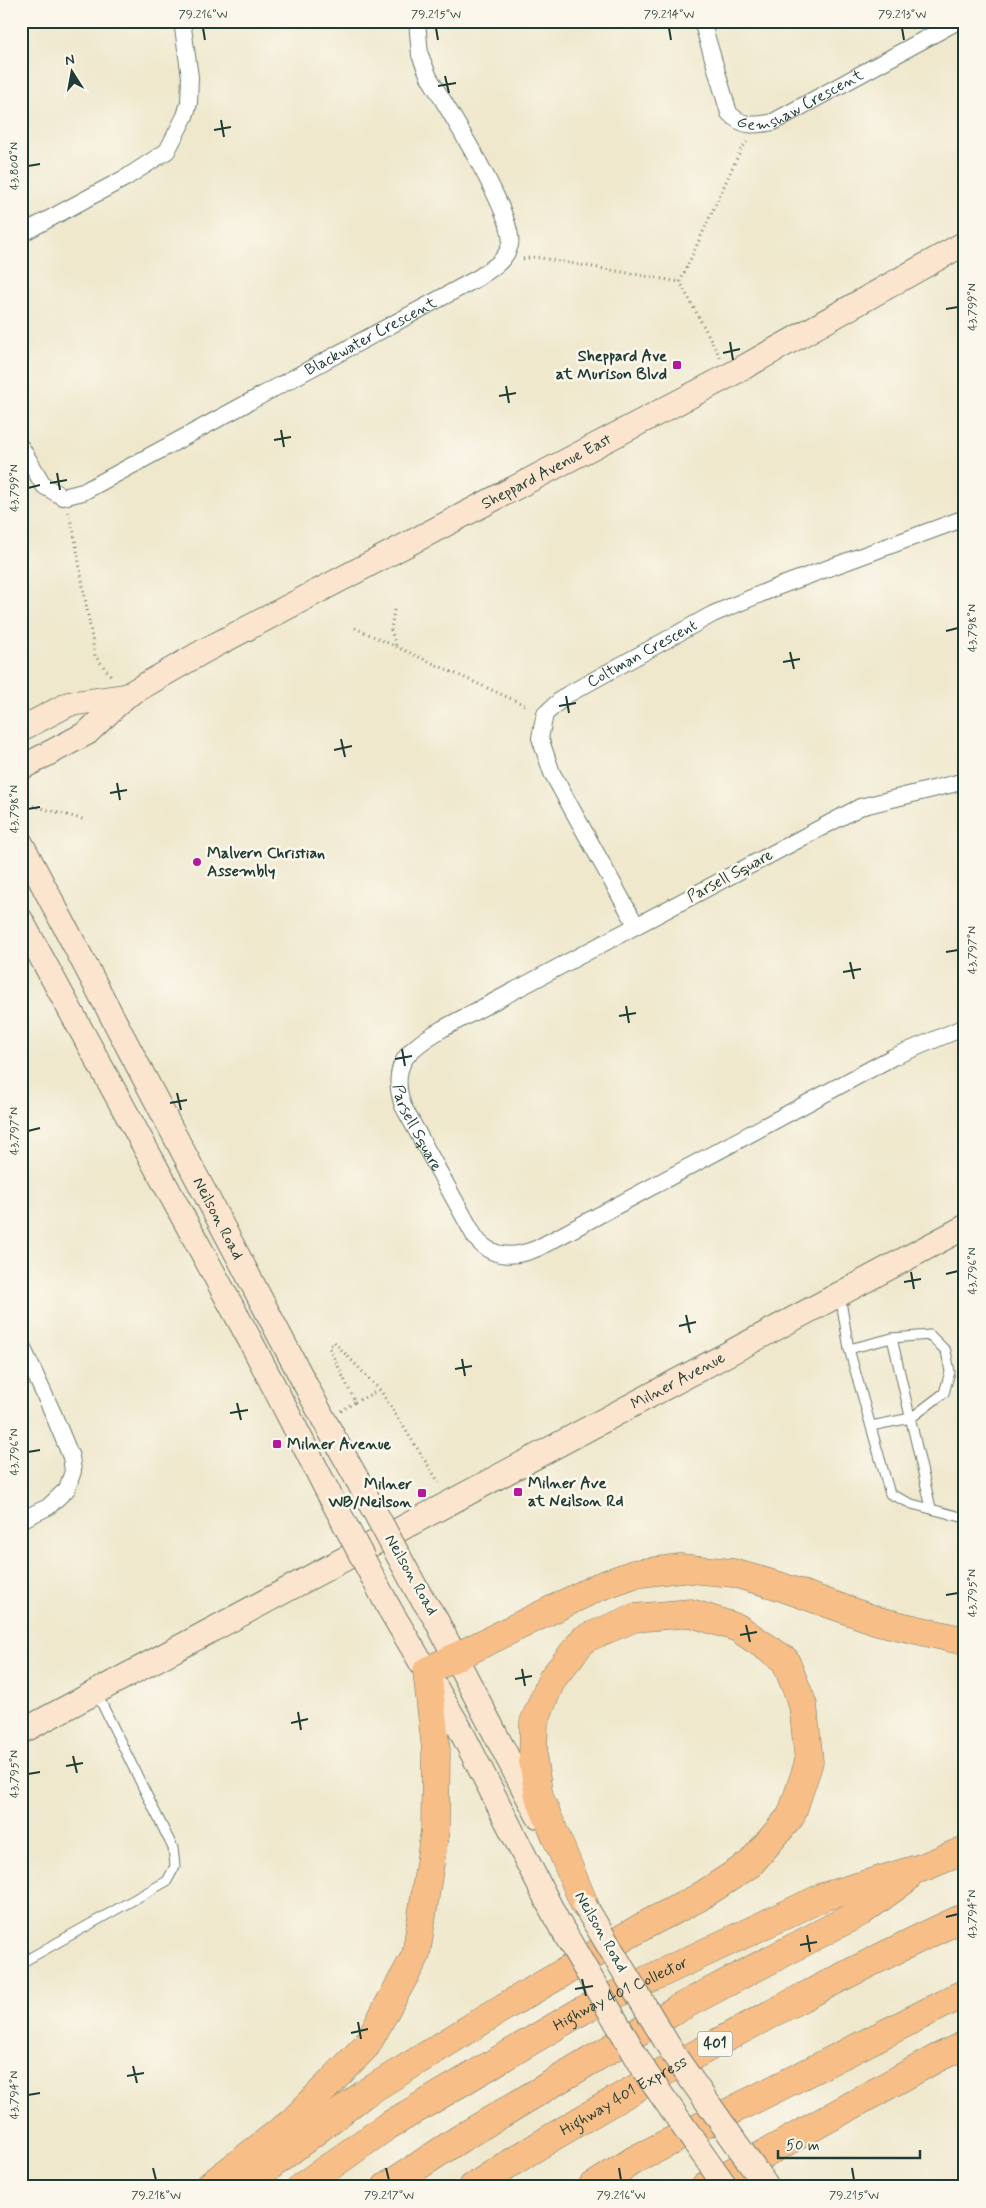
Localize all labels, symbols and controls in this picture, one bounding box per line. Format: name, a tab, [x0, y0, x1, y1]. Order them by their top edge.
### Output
text: 79.216°W	[179, 7, 228, 23]
text: 79.215°W	[411, 7, 461, 23]
text: 79.214°W	[644, 7, 694, 23]
text: 79.213°W	[878, 7, 926, 23]
north arrow	[48, 48, 98, 98]
text: N	[63, 50, 76, 70]
street label: Gemshaw Crescent	[734, 64, 867, 135]
text: 43.800°N	[7, 142, 23, 190]
text: 43.799°N	[965, 283, 981, 331]
street label: Blackwater Crescent	[301, 292, 441, 380]
place label: Sheppard Ave at Murison Blvd	[556, 346, 667, 385]
marker: Sheppard Ave at Murison Blvd	[671, 359, 683, 371]
street label: Sheppard Avenue East	[478, 429, 615, 514]
text: 43.799°N	[7, 464, 23, 512]
text: 43.798°N	[965, 604, 981, 652]
street label: Coltman Crescent	[583, 614, 701, 692]
text: 43.798°N	[7, 785, 23, 833]
place label: Malvern Christian Assembly	[207, 843, 325, 882]
street label: Parsell Square	[683, 844, 777, 907]
marker: Malvern Christian Assembly	[191, 856, 203, 868]
text: 43.797°N	[965, 926, 981, 974]
street label: Parsell Square	[388, 1083, 448, 1175]
text: 43.797°N	[7, 1107, 23, 1155]
street label: Neilson Road	[188, 1174, 248, 1263]
text: 43.796°N	[965, 1247, 981, 1295]
street label: Milner Avenue	[627, 1347, 729, 1414]
text: 43.796°N	[7, 1428, 23, 1476]
place label: Milner Avenue	[287, 1434, 392, 1455]
marker: Milner Avenue	[271, 1438, 283, 1450]
place label: Milner Ave at Neilson Rd	[528, 1473, 624, 1512]
place label: Milner WB/Neilson	[328, 1474, 412, 1513]
marker: Milner Ave at Neilson Rd	[512, 1486, 524, 1498]
marker: Milner WB/Neilson	[416, 1487, 428, 1499]
street label: Neilson Road	[379, 1531, 443, 1619]
text: 43.795°N	[965, 1569, 981, 1617]
text: 43.795°N	[7, 1750, 23, 1798]
street label: Neilson Road	[569, 1888, 633, 1976]
text: 43.794°N	[965, 1890, 981, 1938]
street label: Highway 401 Collector	[549, 1952, 692, 2036]
road number: 401	[698, 2032, 732, 2056]
street label: Highway 401 Express	[556, 2051, 691, 2141]
text: 43.794°N	[7, 2071, 23, 2119]
scale bar	[778, 2128, 921, 2160]
text: 50 m	[786, 2136, 820, 2156]
text: 79.218°W	[131, 2188, 181, 2204]
text: 79.217°W	[364, 2188, 414, 2204]
text: 79.216°W	[597, 2188, 646, 2204]
text: 79.215°W	[829, 2188, 879, 2204]

